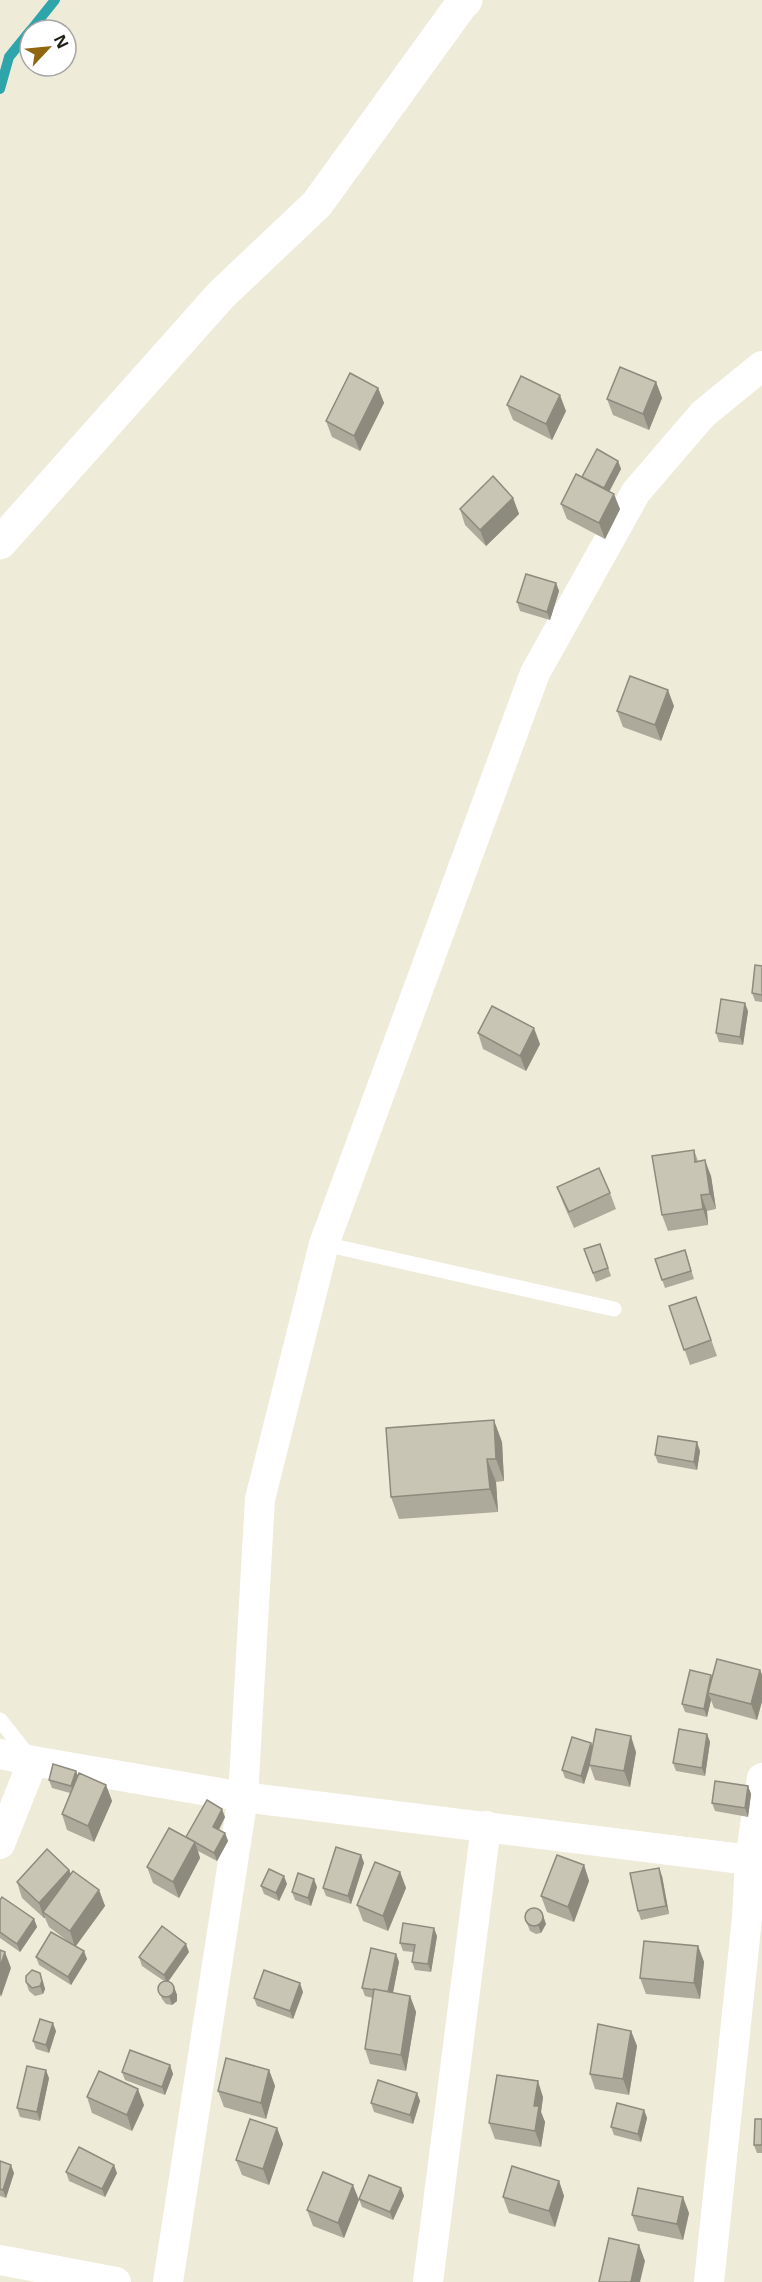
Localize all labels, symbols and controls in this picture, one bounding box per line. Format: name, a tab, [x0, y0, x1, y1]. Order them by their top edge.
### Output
north arrow	[18, 18, 78, 78]
text: N	[49, 31, 74, 52]

